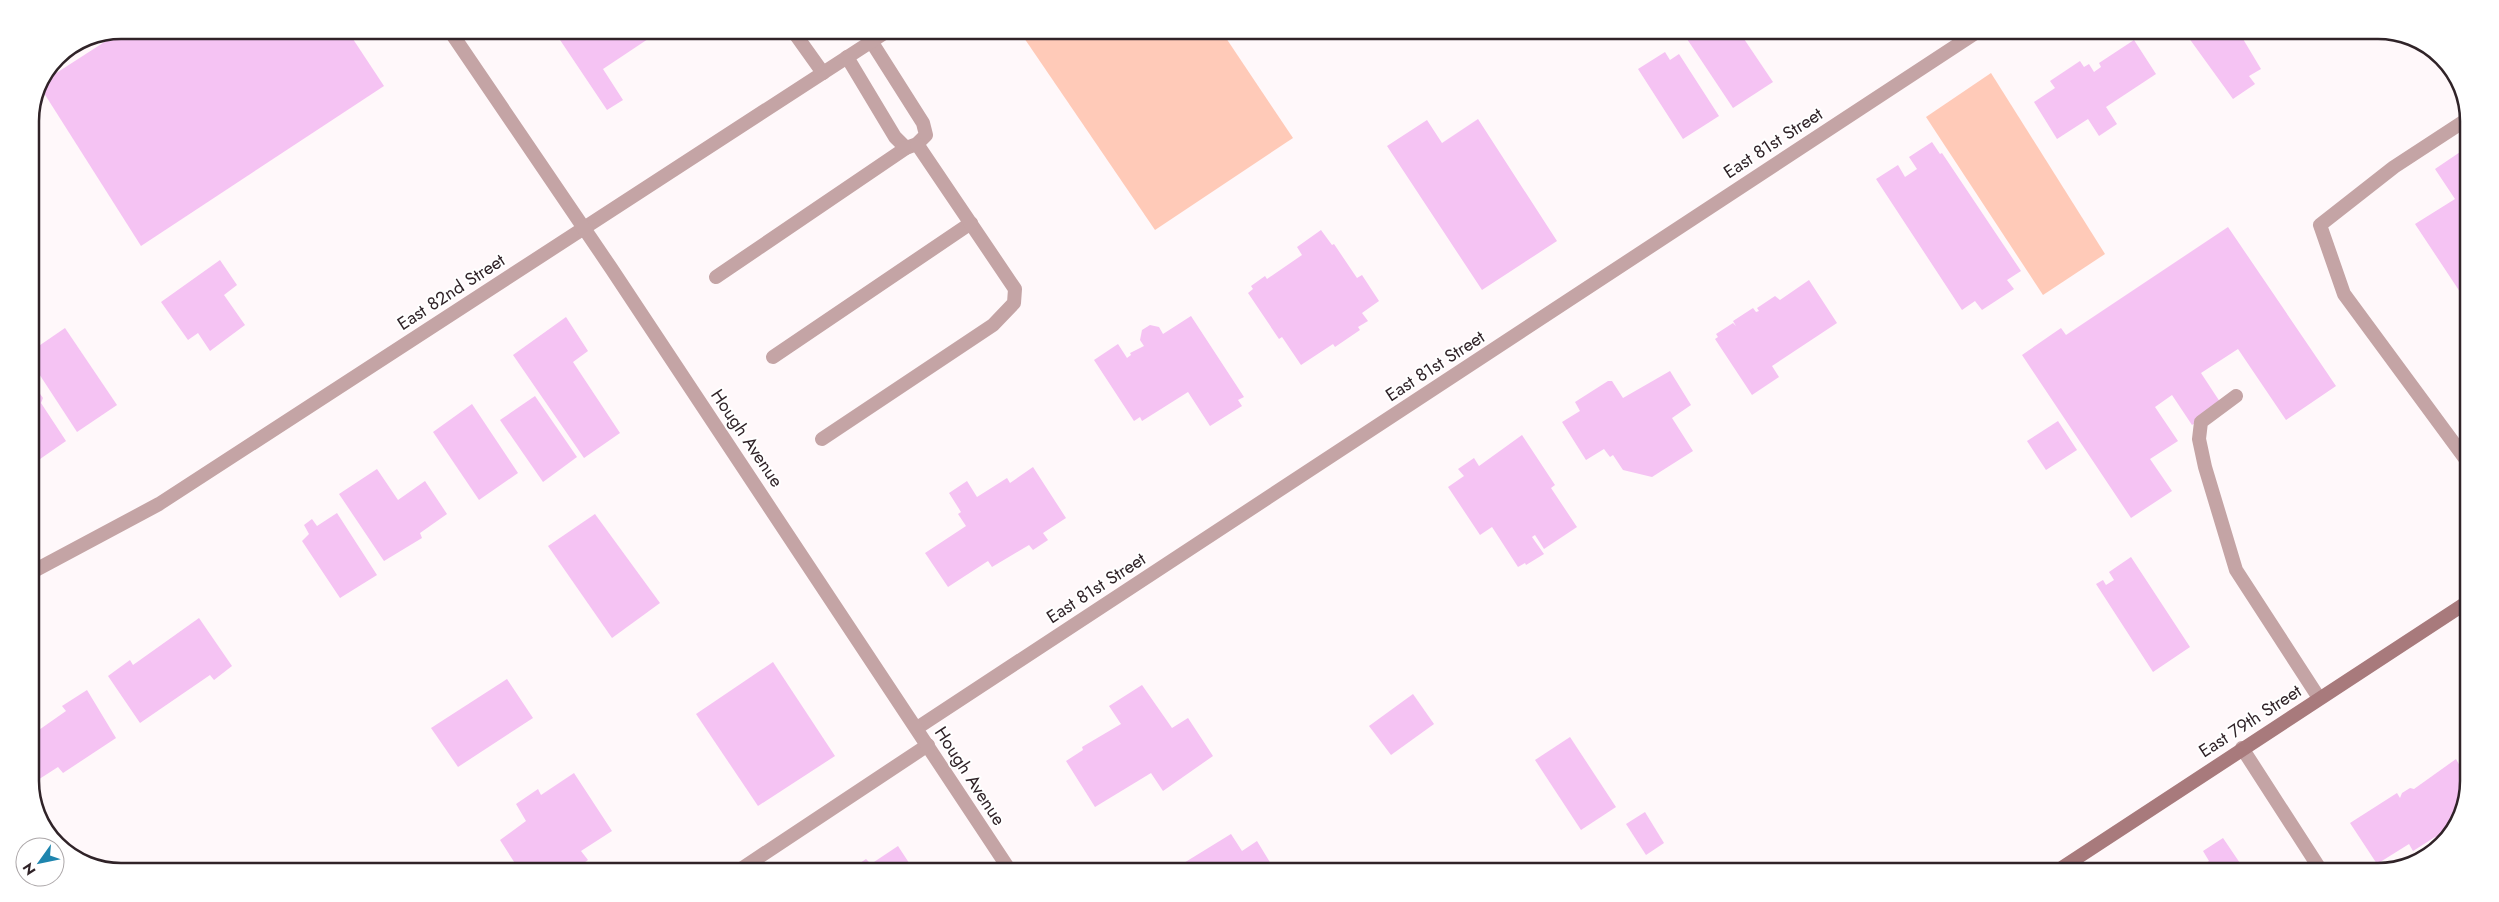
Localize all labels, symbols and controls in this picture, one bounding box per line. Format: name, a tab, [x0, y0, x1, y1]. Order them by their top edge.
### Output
street label: East 81st Street	[1718, 101, 1828, 185]
street label: East 82nd Street	[392, 247, 510, 337]
street label: East 81st Street	[1380, 324, 1490, 408]
street label: Hough Avenue	[705, 384, 789, 492]
street label: East 81st Street	[1041, 546, 1151, 630]
street label: East 79th Street	[2194, 678, 2307, 764]
street label: Hough Avenue	[928, 721, 1012, 831]
north arrow	[15, 837, 65, 887]
text: N	[18, 859, 41, 879]

